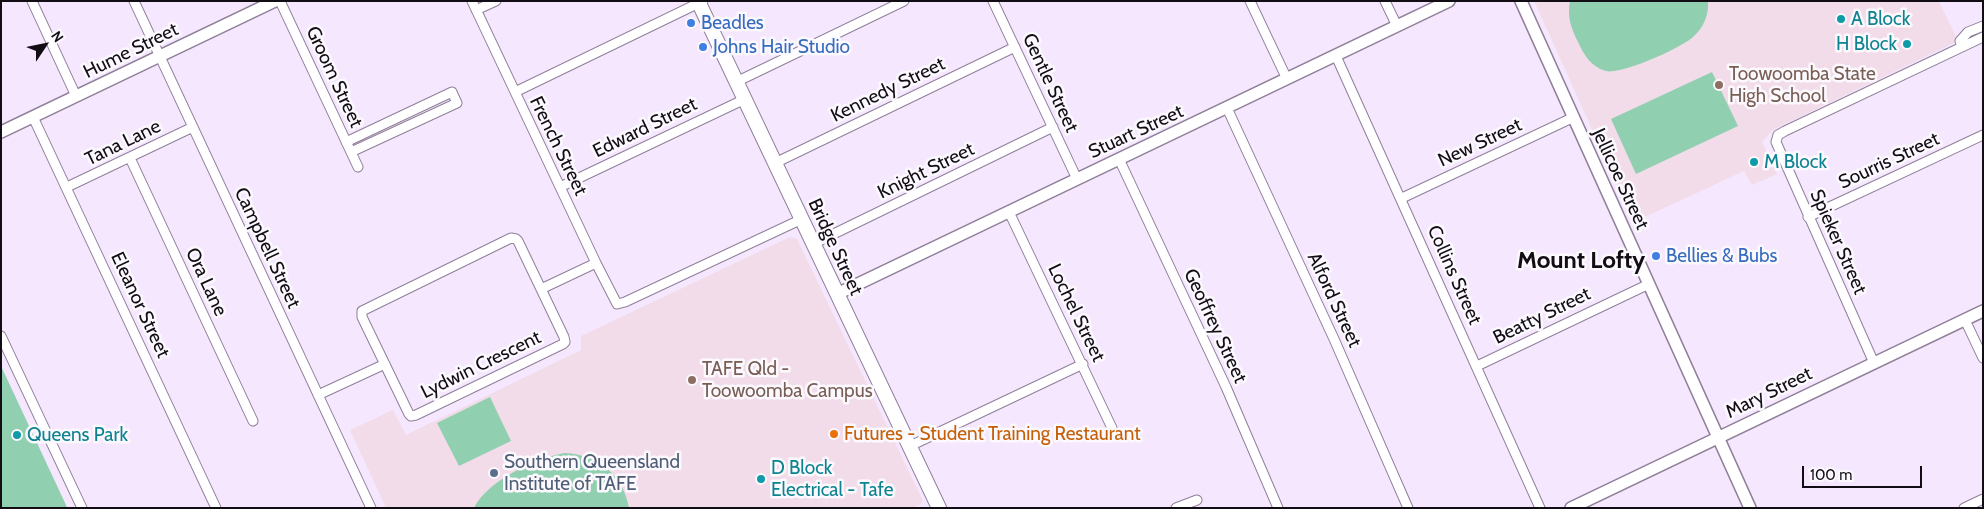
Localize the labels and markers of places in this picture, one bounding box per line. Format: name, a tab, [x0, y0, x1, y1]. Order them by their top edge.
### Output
place label: A Block	[1851, 8, 1910, 30]
place label: Beadles	[701, 12, 764, 34]
marker: A Block	[1835, 13, 1847, 25]
marker: Beadles	[685, 17, 697, 29]
place label: H Block	[1836, 33, 1897, 55]
place label: Johns Hair Studio	[713, 36, 850, 58]
marker: H Block	[1901, 38, 1913, 50]
marker: Johns Hair Studio	[697, 41, 709, 53]
place label: Toowoomba State High School	[1729, 63, 1876, 107]
marker: Toowoomba State High School	[1713, 79, 1725, 91]
place label: M Block	[1764, 151, 1827, 173]
marker: M Block	[1748, 156, 1760, 168]
place label: Bellies & Bubs	[1666, 245, 1777, 267]
marker: Bellies & Bubs	[1650, 250, 1662, 262]
place label: TAFE Qld - Toowoomba Campus	[702, 358, 873, 402]
marker: TAFE Qld - Toowoomba Campus	[686, 374, 698, 386]
place label: Futures - Student Training Restaurant	[844, 423, 1141, 445]
place label: Queens Park	[27, 424, 128, 446]
marker: Futures - Student Training Restaurant	[828, 428, 840, 440]
marker: Queens Park	[11, 429, 23, 441]
place label: Southern Queensland Institute of TAFE	[504, 451, 680, 495]
place label: D Block Electrical - Tafe	[771, 457, 893, 501]
marker: Southern Queensland Institute of TAFE	[488, 467, 500, 479]
marker: D Block Electrical - Tafe	[755, 473, 767, 485]

